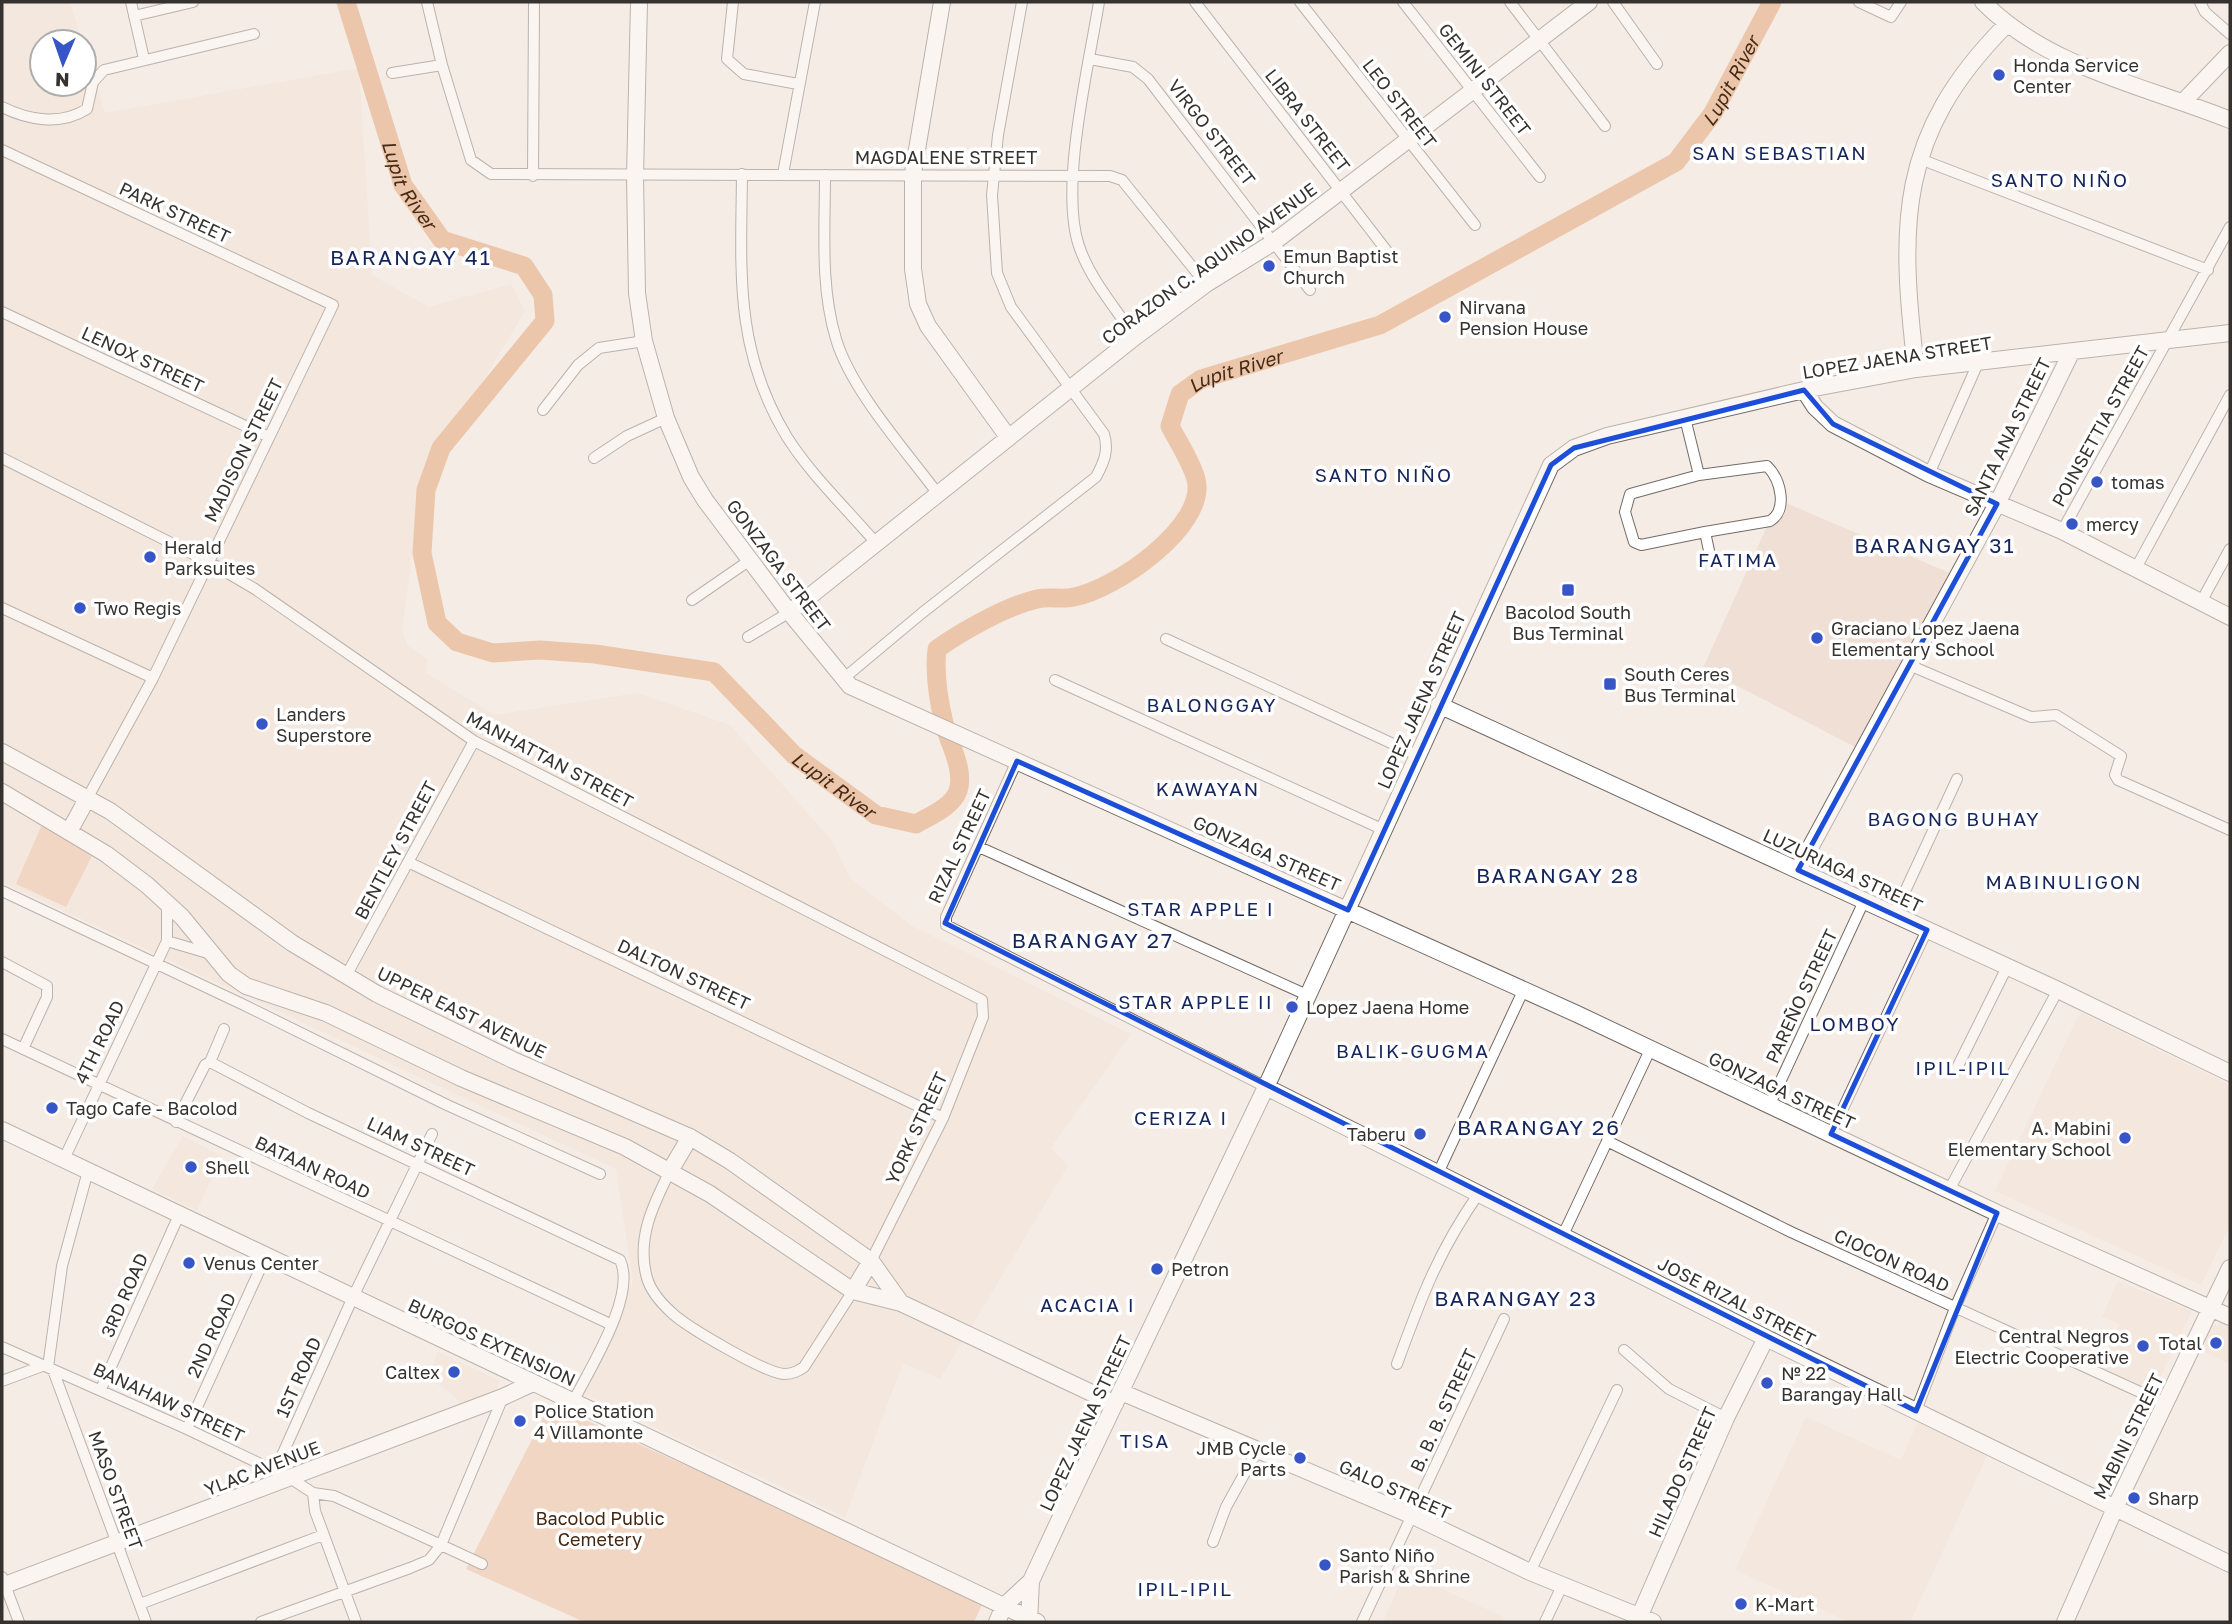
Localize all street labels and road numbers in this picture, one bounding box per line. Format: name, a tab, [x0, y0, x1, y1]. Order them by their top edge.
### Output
street label: GEMINI STREET	[1434, 18, 1536, 140]
street label: LEO STREET	[1358, 54, 1442, 152]
street label: LIBRA STREET	[1261, 64, 1355, 176]
street label: VIRGO STREET	[1164, 75, 1260, 189]
street label: MAGDALENE STREET	[855, 146, 1037, 168]
street label: PARK STREET	[116, 177, 234, 247]
street label: CORAZON C. AQUINO AVENUE	[1097, 178, 1321, 348]
street label: LENOX STREET	[78, 321, 208, 397]
street label: LOPEZ JAENA STREET	[1801, 331, 1993, 383]
street label: POINSETTIA STREET	[2047, 342, 2153, 510]
street label: SANTA ANA STREET	[1959, 354, 2055, 520]
street label: MADISON STREET	[199, 375, 287, 525]
street label: GONZAGA STREET	[722, 495, 836, 635]
street label: LOPEZ JAENA STREET	[1372, 608, 1470, 792]
street label: MANHATTAN STREET	[463, 706, 637, 812]
street label: BENTLEY STREET	[349, 777, 441, 923]
street label: RIZAL STREET	[923, 785, 995, 907]
street label: GONZAGA STREET	[1190, 811, 1344, 895]
street label: LUZURIAGA STREET	[1760, 823, 1926, 917]
street label: PAREÑO STREET	[1760, 926, 1842, 1066]
street label: DALTON STREET	[614, 934, 754, 1014]
street label: UPPER EAST AVENUE	[374, 961, 550, 1063]
street label: 4TH ROAD	[69, 997, 129, 1087]
street label: GONZAGA STREET	[1705, 1046, 1859, 1134]
street label: YORK STREET	[880, 1068, 952, 1188]
street label: LIAM STREET	[364, 1112, 478, 1180]
street label: BATAAN ROAD	[252, 1131, 374, 1203]
street label: CIOCON ROAD	[1831, 1224, 1953, 1296]
street label: 3RD ROAD	[96, 1250, 152, 1340]
street label: JOSE RIZAL STREET	[1655, 1252, 1819, 1350]
street label: 2ND ROAD	[182, 1289, 240, 1381]
street label: BURGOS EXTENSION	[405, 1294, 579, 1390]
street label: LOPEZ JAENA STREET	[1035, 1331, 1135, 1515]
street label: 1ST ROAD	[271, 1333, 325, 1421]
street label: B. B. B. STREET	[1405, 1345, 1481, 1475]
street label: BANAHAW STREET	[90, 1357, 248, 1447]
street label: MABINI STREET	[2088, 1370, 2168, 1502]
street label: HILADO STREET	[1643, 1403, 1721, 1541]
street label: MASO STREET	[84, 1428, 148, 1552]
street label: YLAC AVENUE	[201, 1436, 323, 1500]
street label: GALO STREET	[1336, 1455, 1454, 1523]

